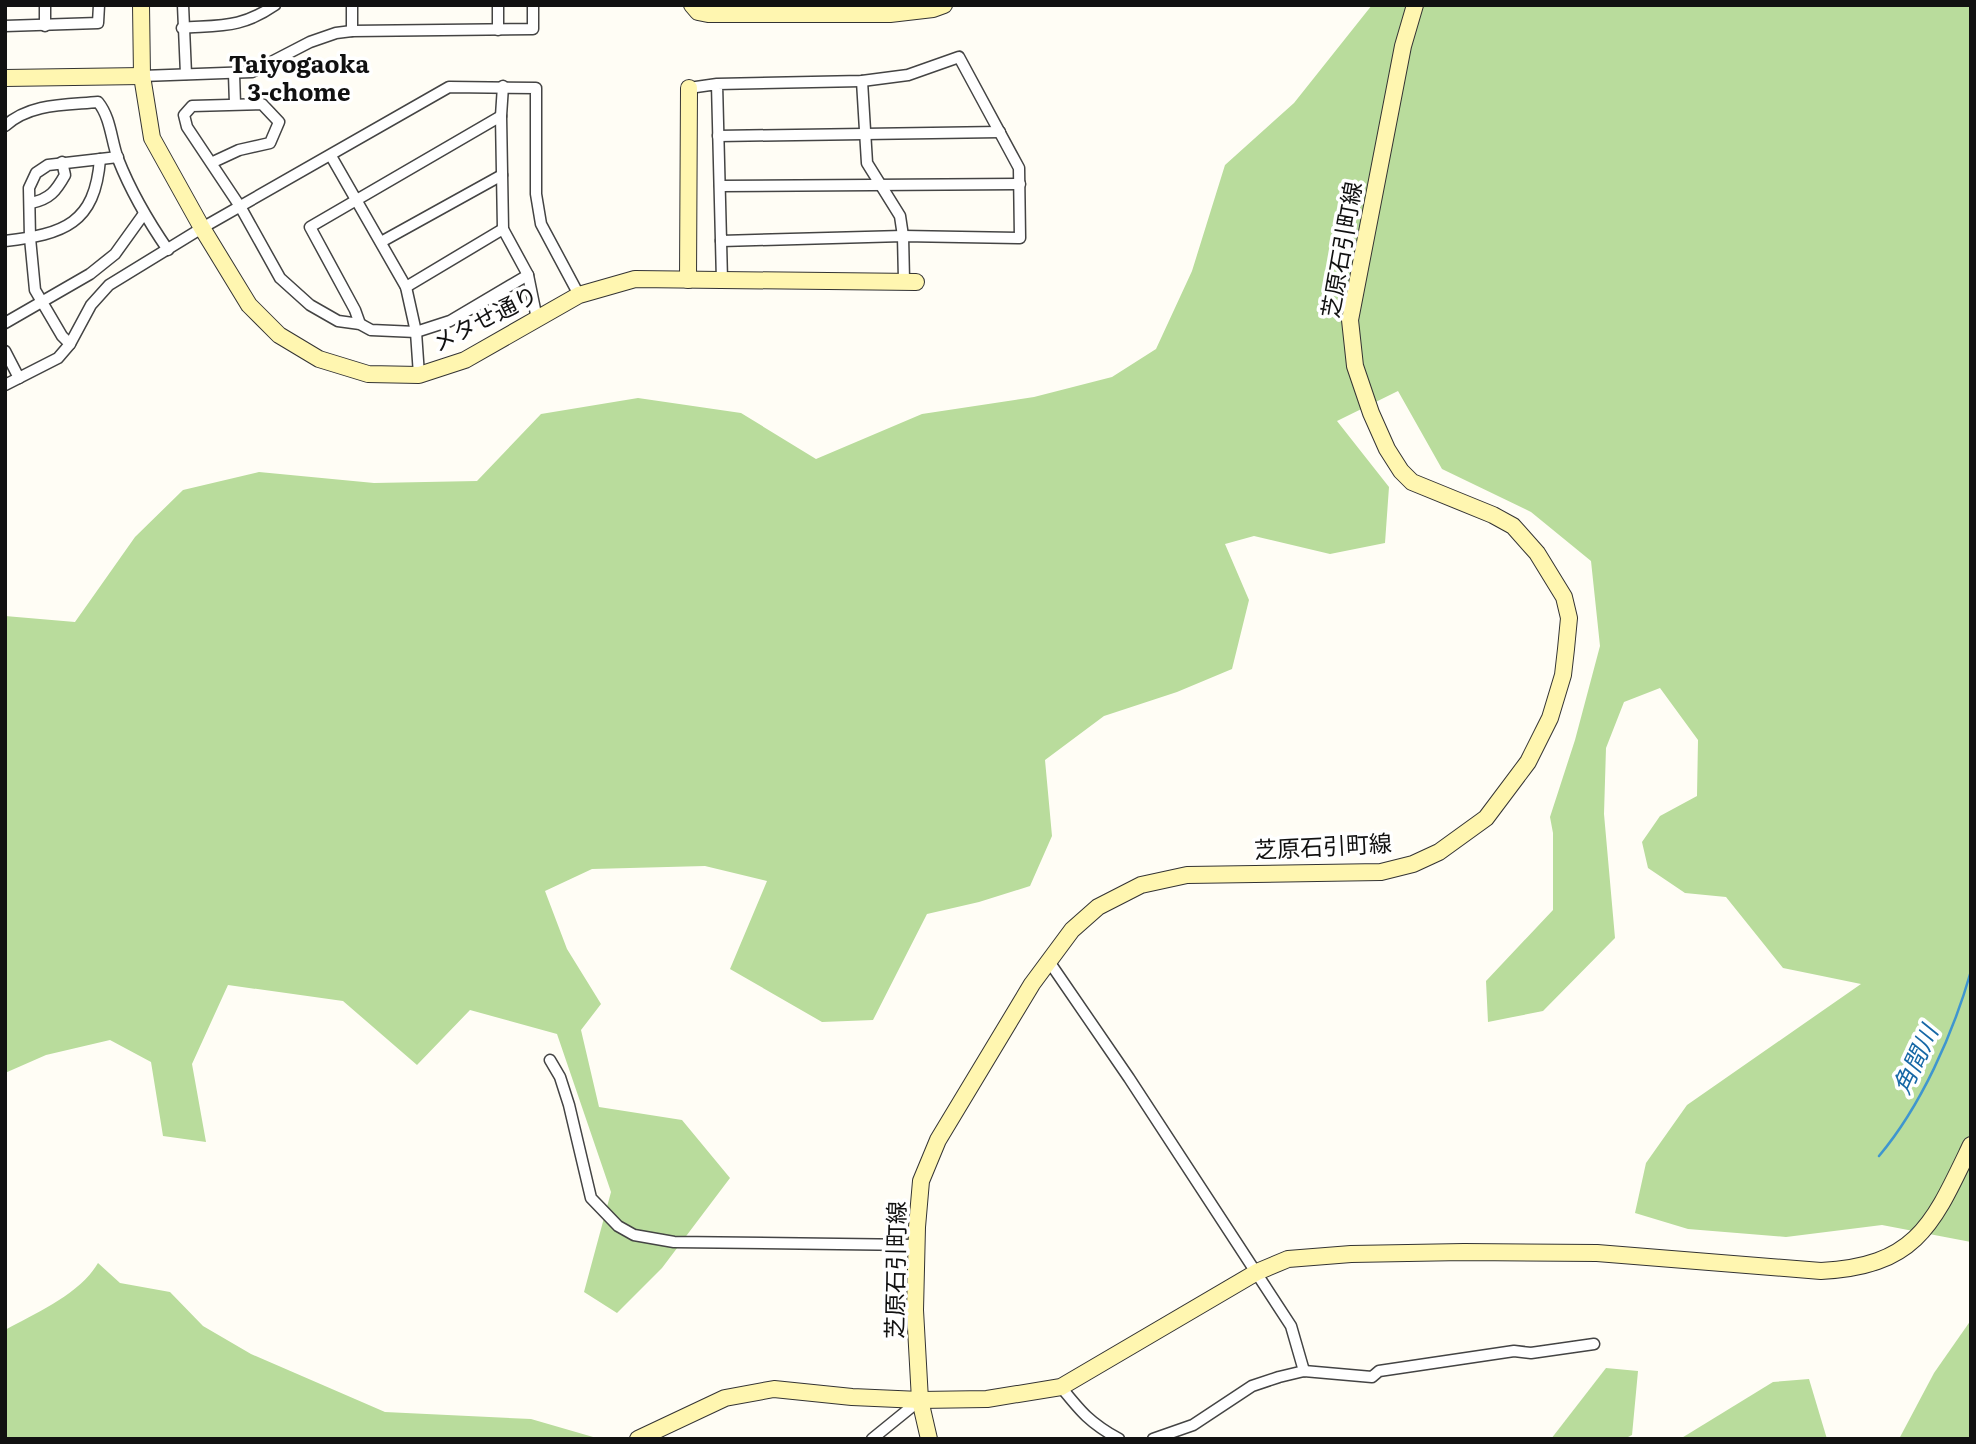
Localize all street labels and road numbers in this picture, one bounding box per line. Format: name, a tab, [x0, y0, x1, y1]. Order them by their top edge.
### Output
street label: 芝原石引町線	[1311, 179, 1369, 321]
street label: メタせ通り	[425, 276, 543, 358]
street label: 芝原石引町線	[1253, 824, 1393, 866]
street label: 芝原石引町線	[876, 1201, 912, 1339]

